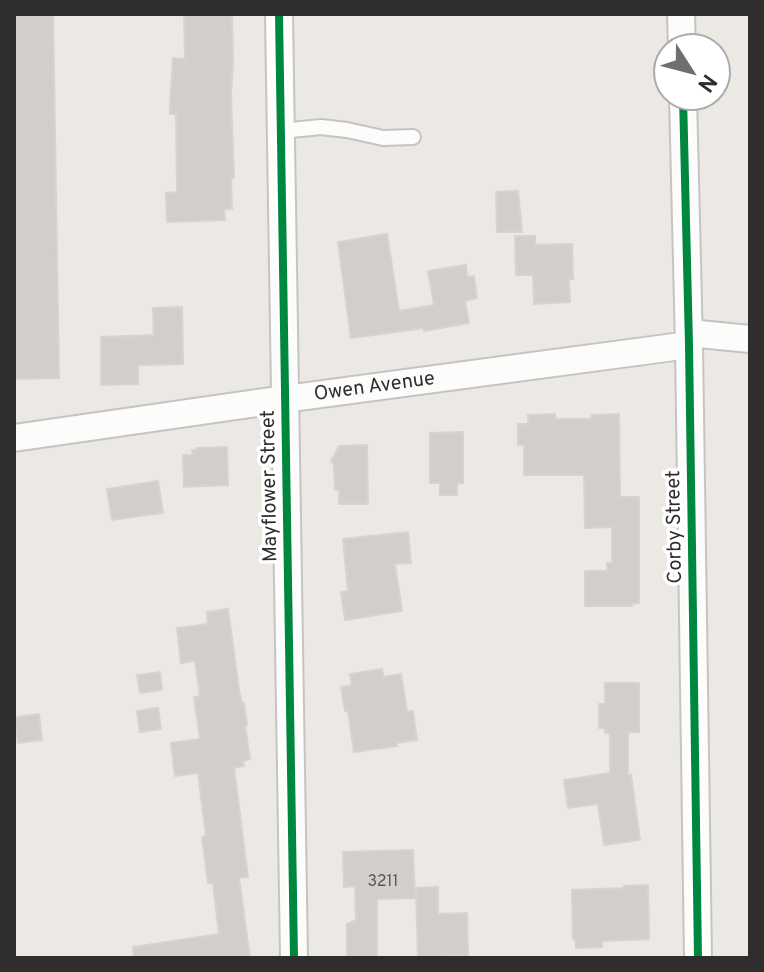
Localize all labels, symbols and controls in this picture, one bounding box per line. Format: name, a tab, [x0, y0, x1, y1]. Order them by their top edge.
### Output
north arrow	[652, 32, 732, 112]
text: N	[691, 68, 722, 97]
street label: Owen Avenue	[312, 366, 436, 408]
street label: Mayflower Street	[256, 410, 284, 562]
street label: Corby Street	[661, 470, 689, 584]
house number: 3211	[367, 872, 399, 892]

